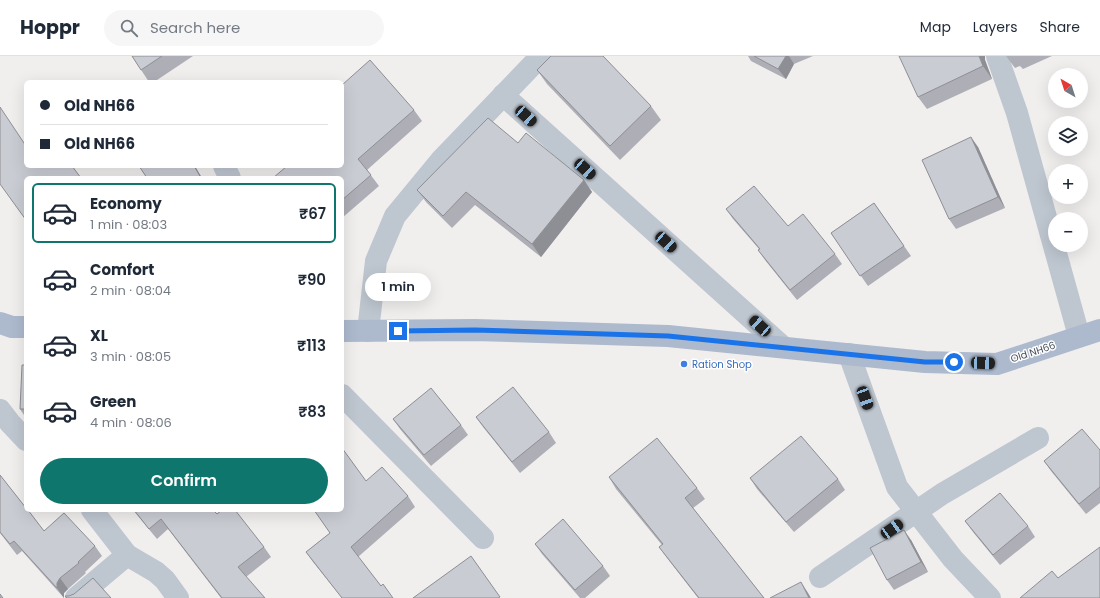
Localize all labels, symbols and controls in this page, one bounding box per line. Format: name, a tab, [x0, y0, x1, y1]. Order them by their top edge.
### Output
search box	[104, 10, 384, 46]
text: Hoppr	[20, 14, 80, 41]
icon: search	[118, 17, 140, 39]
text: Search here	[150, 17, 240, 38]
text: Map	[920, 17, 951, 37]
text: Layers	[973, 17, 1017, 37]
text: Share	[1039, 17, 1080, 37]
north arrow	[1048, 68, 1088, 108]
map controls	[1048, 68, 1088, 252]
text: Old NH66	[64, 95, 135, 116]
car	[513, 104, 539, 128]
button: layers	[1048, 116, 1088, 156]
text: Old NH66	[64, 133, 135, 154]
car	[572, 157, 598, 181]
button: +	[1048, 164, 1088, 204]
text: Economy	[90, 193, 162, 214]
icon: car	[42, 195, 78, 231]
text: ₹67	[299, 203, 326, 224]
button: −	[1048, 212, 1088, 252]
text: 1 min · 08:03	[90, 215, 167, 234]
car	[653, 230, 679, 254]
text: Comfort	[90, 259, 154, 280]
icon: car	[42, 261, 78, 297]
text: ₹90	[298, 269, 326, 290]
callout: 1 min	[365, 273, 431, 301]
text: 1 min	[381, 277, 415, 296]
text: 2 min · 08:04	[90, 281, 171, 300]
car	[747, 314, 773, 338]
route end	[389, 322, 407, 340]
text: XL	[90, 325, 108, 346]
icon: car	[42, 327, 78, 363]
text: ₹113	[297, 335, 326, 356]
street label: Old NH66	[1009, 338, 1057, 366]
text: 3 min · 08:05	[90, 347, 171, 366]
route start	[945, 353, 963, 371]
place label: Ration Shop	[692, 357, 752, 372]
car	[971, 357, 995, 369]
marker: Ration Shop	[679, 359, 689, 369]
car	[855, 385, 875, 411]
text: Green	[90, 391, 136, 412]
icon: car	[42, 393, 78, 429]
text: ₹83	[298, 401, 326, 422]
text: 4 min · 08:06	[90, 413, 172, 432]
button: Confirm	[40, 458, 328, 504]
car	[879, 517, 905, 541]

